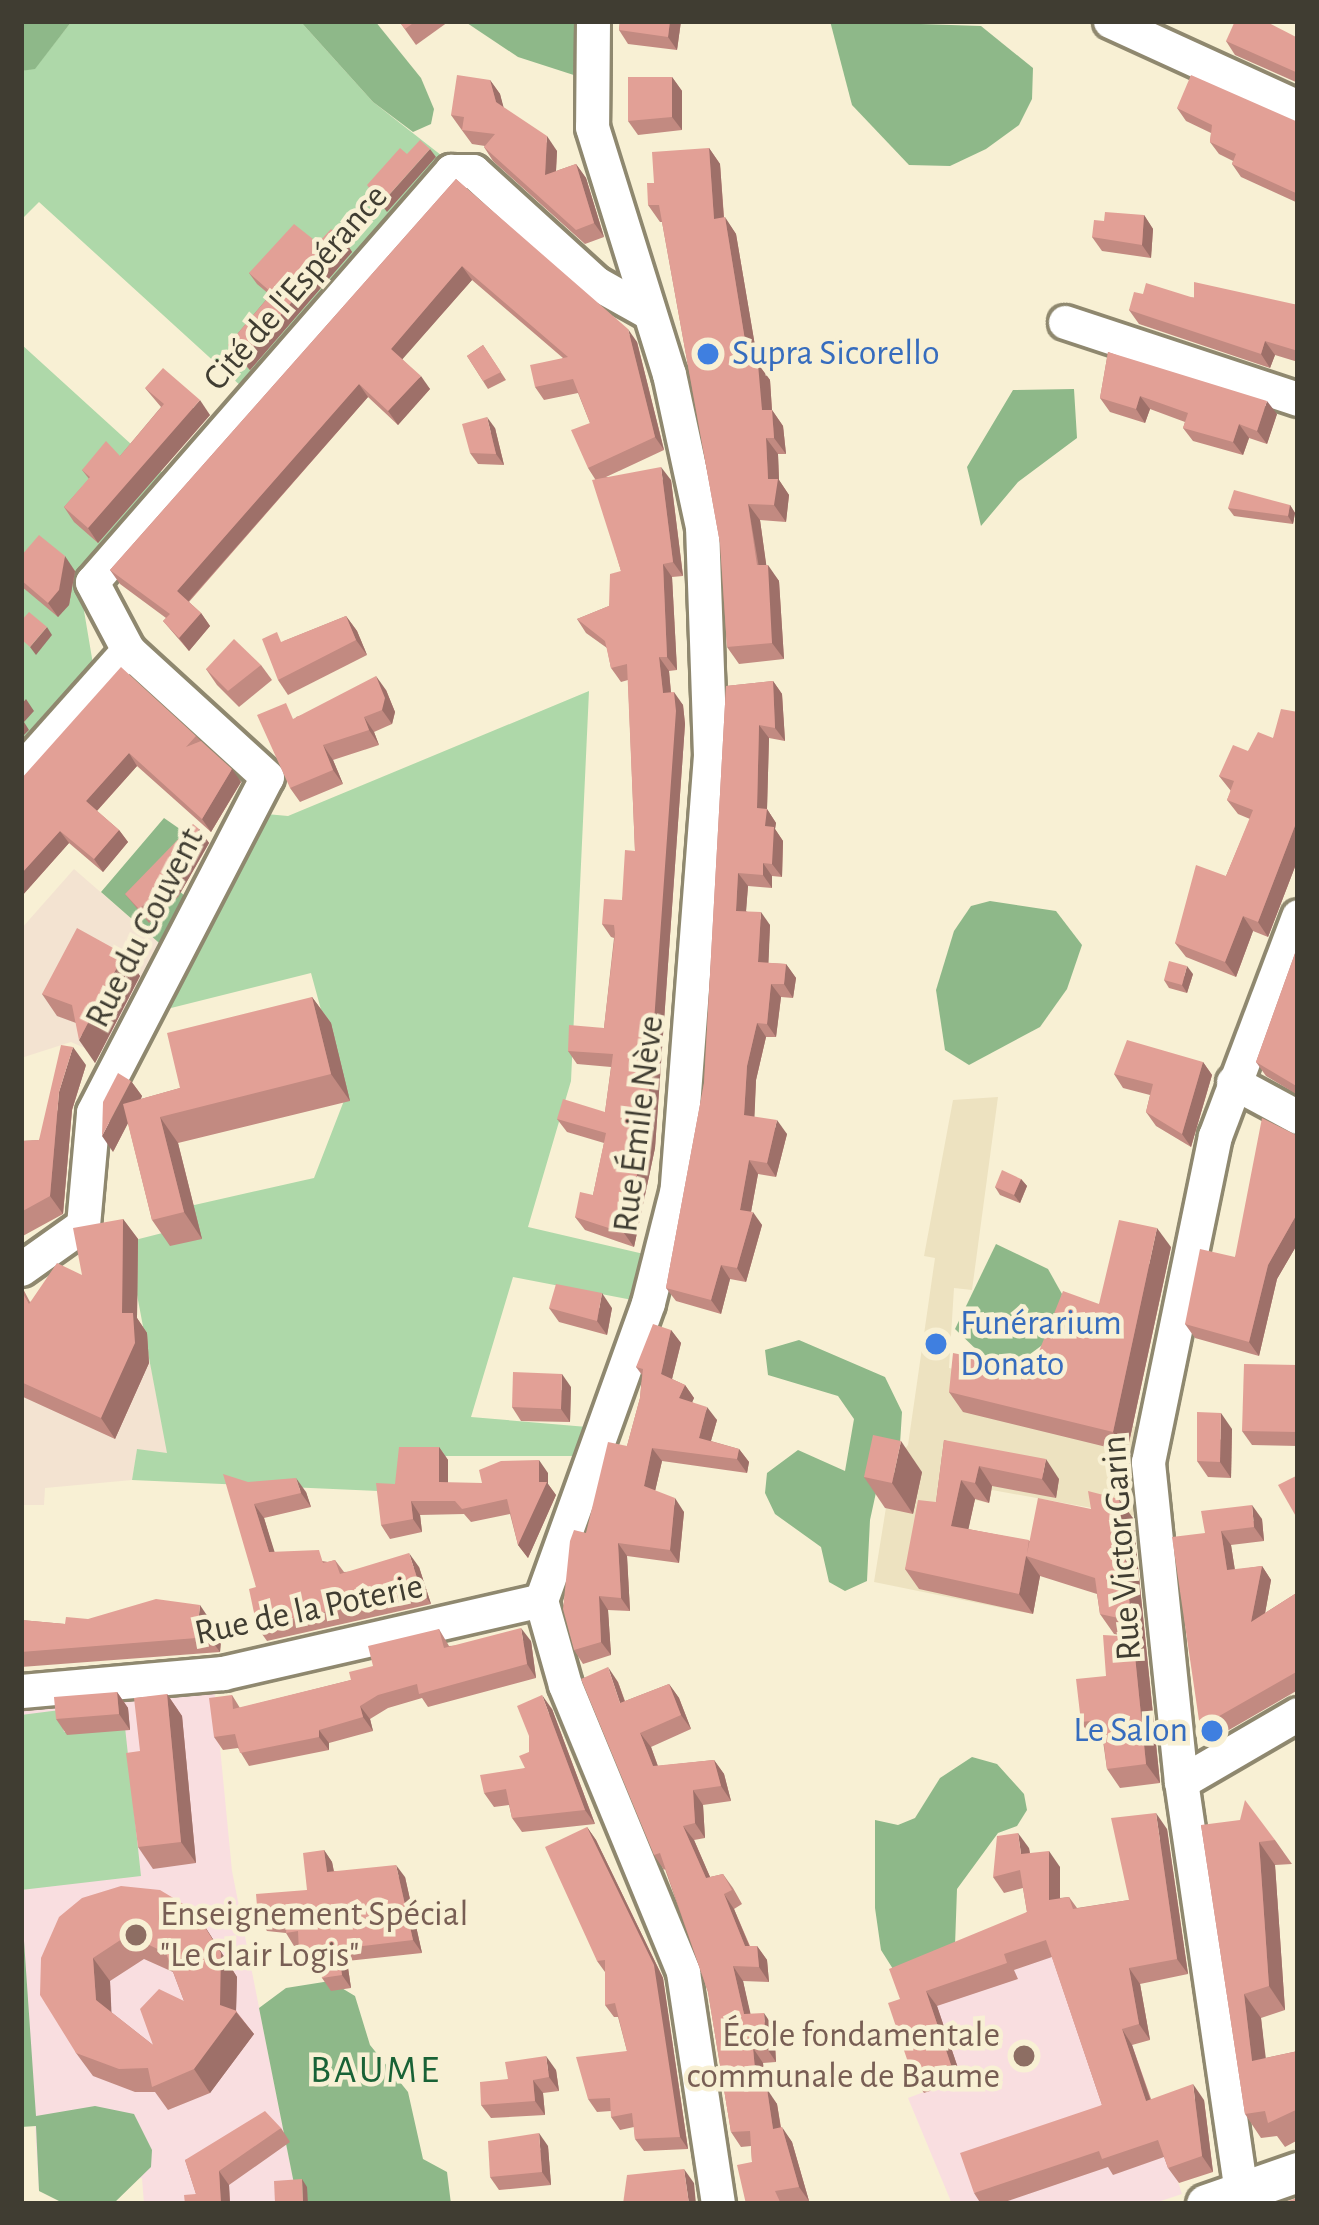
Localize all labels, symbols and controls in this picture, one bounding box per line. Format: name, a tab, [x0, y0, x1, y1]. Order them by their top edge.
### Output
street label: Cité de l'Espérance	[195, 176, 397, 400]
place label: Supra Sicorello	[732, 332, 940, 376]
marker: Supra Sicorello	[695, 341, 721, 367]
street label: Rue du Couvent	[76, 821, 214, 1035]
street label: Rue Émile Nève	[604, 1013, 674, 1235]
place label: Funérarium Donato	[960, 1301, 1122, 1386]
marker: Funérarium Donato	[923, 1331, 949, 1357]
street label: Rue Victor Garin	[1093, 1434, 1151, 1662]
street label: Rue de la Poterie	[191, 1565, 427, 1655]
place label: Le Salon	[1073, 1709, 1188, 1753]
marker: Le Salon	[1199, 1718, 1225, 1744]
place label: Enseignement Spécial "Le Clair Logis"	[160, 1892, 468, 1977]
marker: Enseignement Spécial "Le Clair Logis"	[123, 1922, 149, 1948]
place label: École fondamentale communale de Baume	[686, 2013, 1000, 2098]
marker: École fondamentale communale de Baume	[1011, 2043, 1037, 2069]
district label: BAUME	[310, 2048, 442, 2094]

